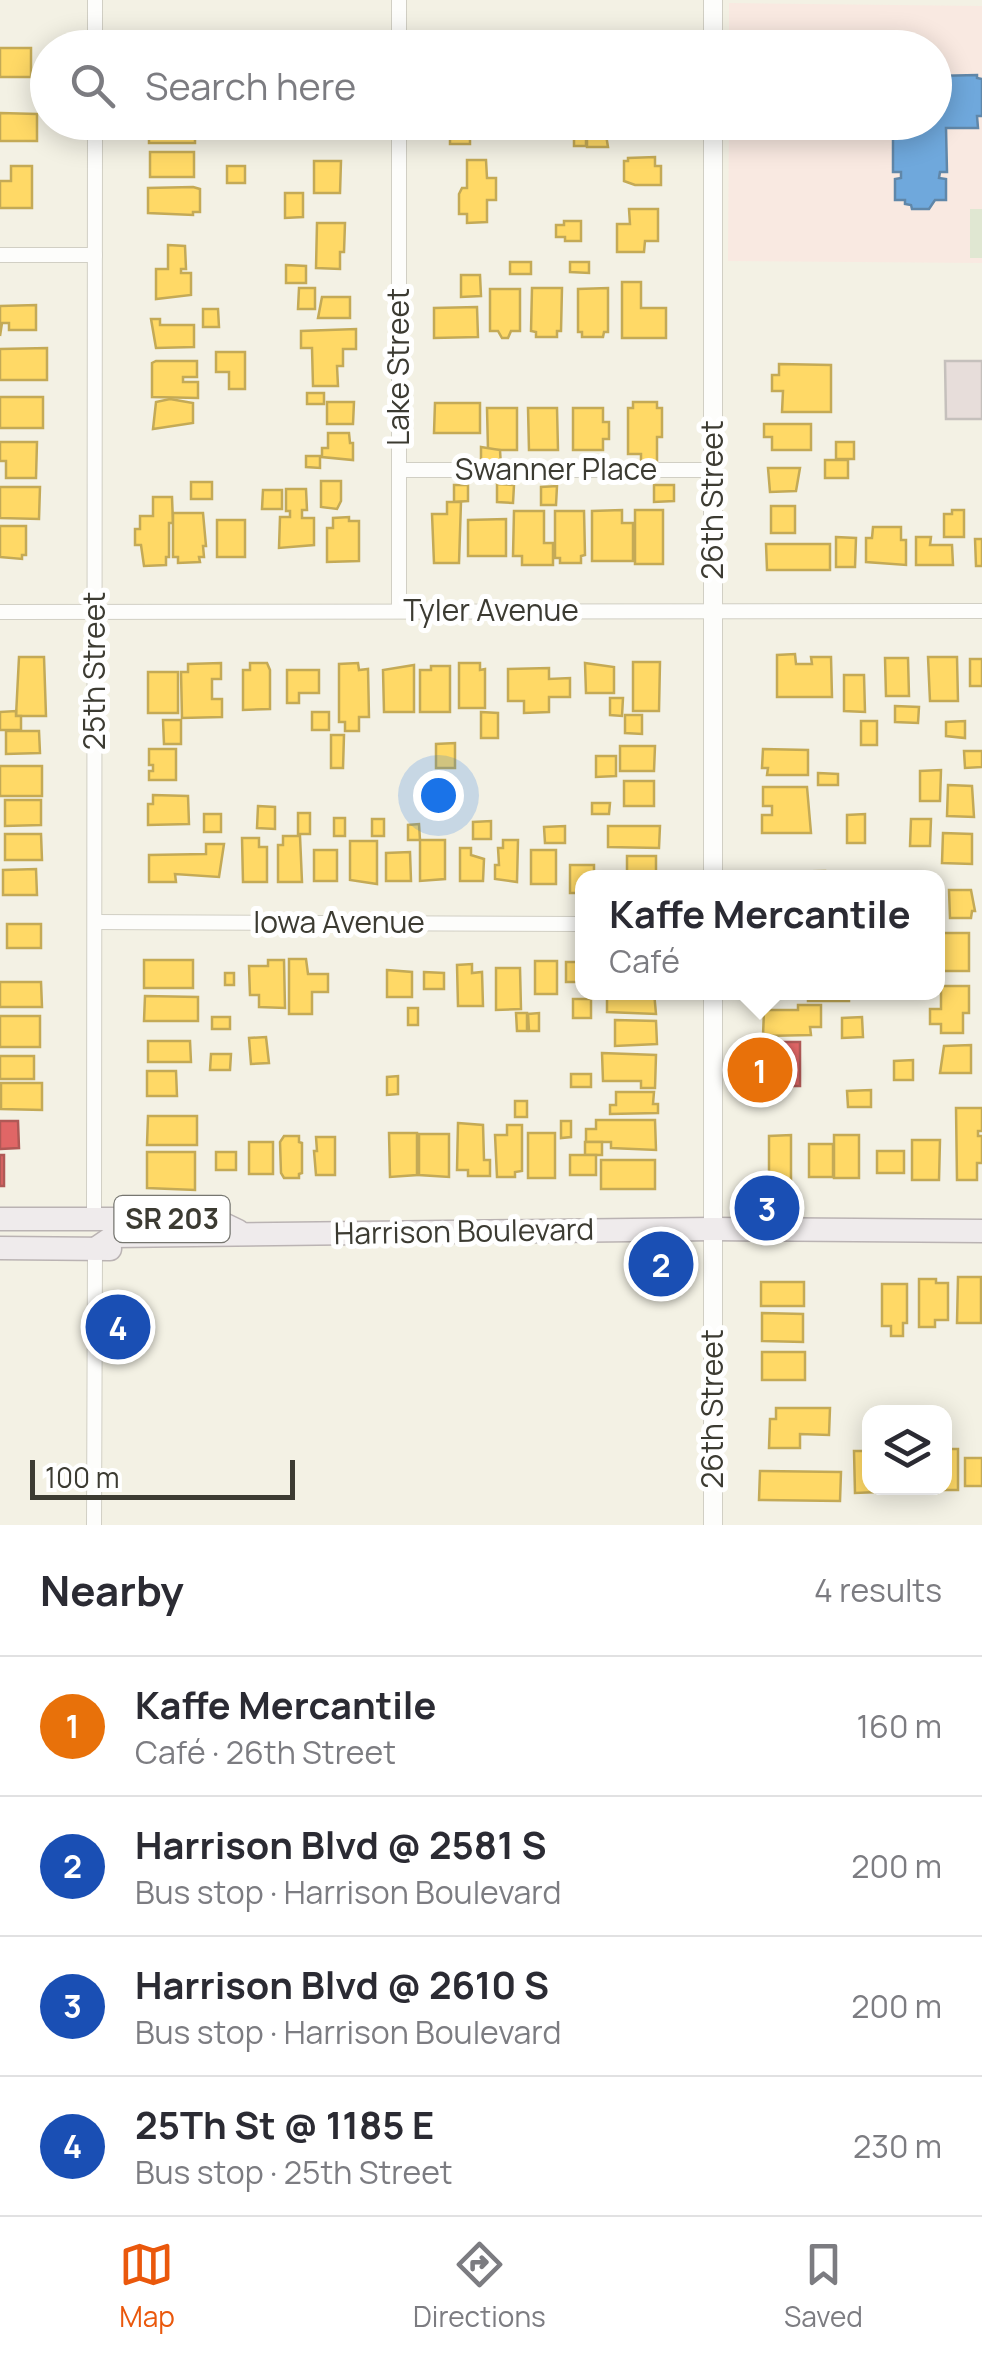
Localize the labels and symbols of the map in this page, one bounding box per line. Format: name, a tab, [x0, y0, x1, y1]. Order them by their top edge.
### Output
street label: Lake Street	[377, 288, 418, 446]
street label: 26th Street	[691, 420, 732, 580]
street label: Swanner Place	[455, 448, 657, 489]
street label: Tyler Avenue	[403, 589, 579, 630]
street label: 25th Street	[73, 592, 114, 750]
your location	[413, 770, 464, 821]
street label: Iowa Avenue	[253, 901, 425, 942]
pin: 1	[728, 1032, 792, 1108]
pin: 3	[734, 1170, 800, 1246]
road number: SR 203	[114, 1196, 230, 1242]
street label: Harrison Boulevard	[333, 1208, 594, 1253]
pin: 2	[628, 1226, 694, 1302]
pin: 4	[86, 1290, 150, 1364]
street label: 26th Street	[691, 1329, 732, 1489]
scale bar	[30, 1455, 295, 1500]

